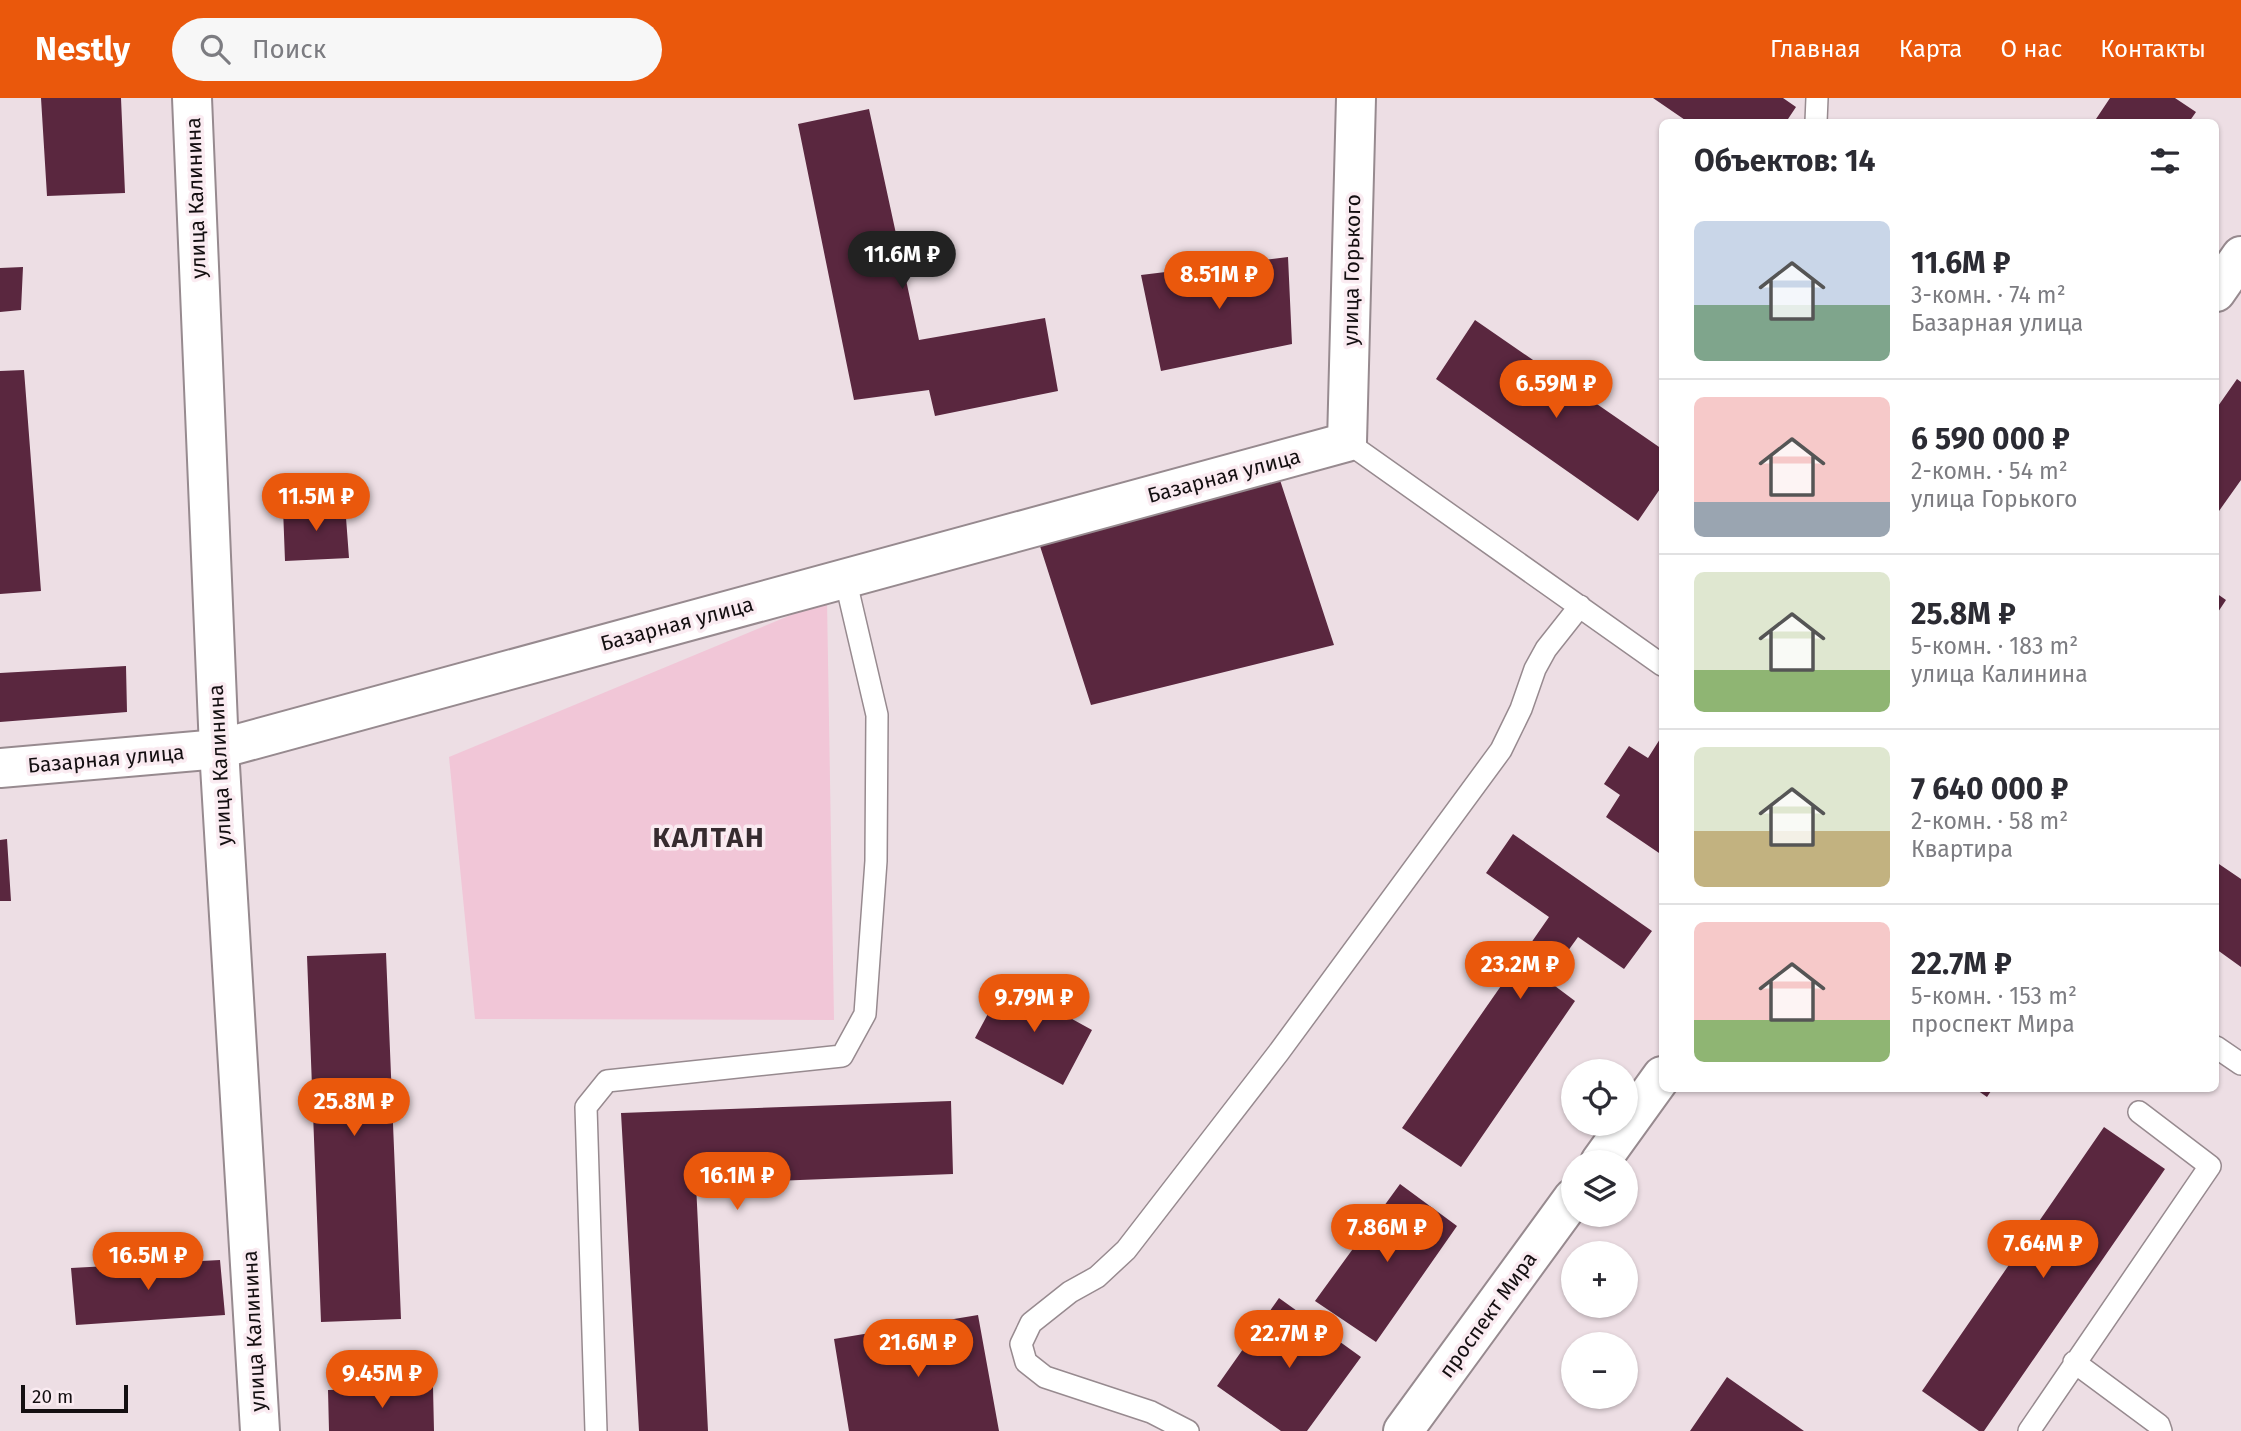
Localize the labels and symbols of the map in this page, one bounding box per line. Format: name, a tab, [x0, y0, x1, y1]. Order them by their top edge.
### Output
street label: улица Калинина	[180, 117, 212, 279]
street label: улица Горького	[1338, 194, 1366, 346]
pin: 11.6M ₽	[837, 232, 967, 291]
pin: 8.51M ₽	[1154, 252, 1284, 311]
pin: 6.59M ₽	[1491, 360, 1621, 420]
street label: Базарная улица	[1145, 443, 1303, 509]
pin: 11.5M ₽	[251, 474, 381, 533]
street label: Базарная улица	[598, 591, 756, 657]
street label: улица Калинина	[203, 684, 237, 846]
street label: Базарная улица	[27, 739, 185, 779]
district label: КАЛТАН	[652, 821, 766, 854]
pin: 23.2M ₽	[1455, 942, 1585, 1001]
pin: 9.79M ₽	[969, 974, 1099, 1034]
pin: 25.8M ₽	[289, 1079, 419, 1138]
pin: 16.1M ₽	[672, 1152, 802, 1212]
pin: 7.86M ₽	[1322, 1204, 1452, 1264]
pin: 7.64M ₽	[1978, 1220, 2108, 1280]
pin: 16.5M ₽	[83, 1232, 213, 1292]
street label: проспект Мира	[1434, 1247, 1542, 1383]
street label: улица Калинина	[237, 1250, 271, 1412]
pin: 22.7M ₽	[1224, 1310, 1354, 1370]
pin: 21.6M ₽	[853, 1320, 983, 1379]
pin: 9.45M ₽	[317, 1350, 447, 1410]
scale bar	[21, 1382, 128, 1414]

